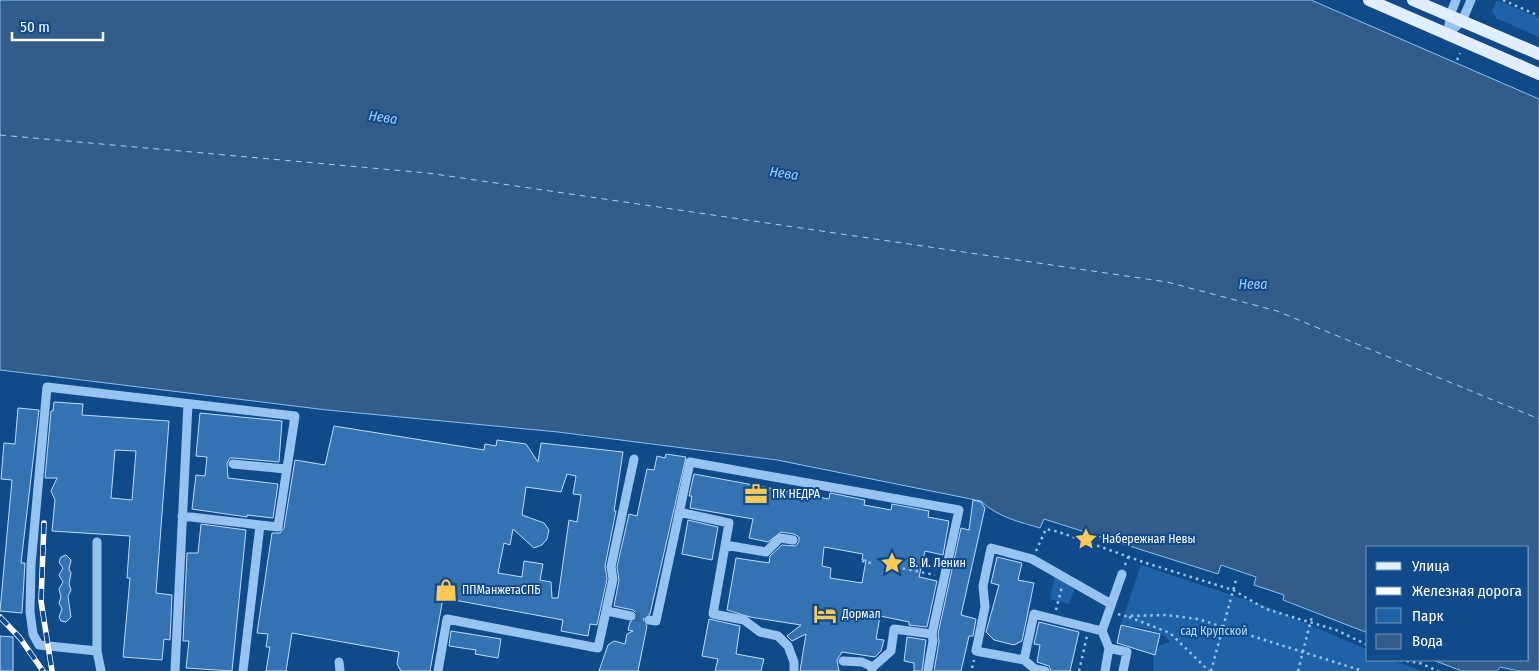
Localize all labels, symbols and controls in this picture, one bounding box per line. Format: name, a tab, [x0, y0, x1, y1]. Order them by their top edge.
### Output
scale bar	[12, 10, 104, 42]
text: 50 m	[20, 18, 50, 36]
water label: Нева	[367, 107, 399, 128]
water label: Нева	[768, 163, 800, 184]
water label: Нева	[1238, 276, 1268, 293]
office icon: ПК НЕДРА	[743, 481, 769, 507]
place label: ПК НЕДРА	[772, 487, 821, 501]
place icon: Набережная Невы	[1073, 526, 1099, 552]
place label: Набережная Невы	[1102, 532, 1195, 546]
legend	[1366, 546, 1529, 661]
place icon: В. И. Ленин	[879, 550, 905, 576]
place label: В. И. Ленин	[909, 556, 966, 570]
text: Улица	[1411, 557, 1450, 575]
shop icon: ППМанжетаСПБ	[433, 577, 459, 603]
text: Железная дорога	[1412, 582, 1522, 600]
place label: ППМанжетаСПБ	[462, 583, 540, 597]
hotel icon: Дормал	[812, 601, 838, 627]
place label: Дормал	[841, 607, 881, 621]
text: Парк	[1412, 607, 1443, 625]
park label: сад Крупской	[1180, 624, 1248, 638]
text: Вода	[1412, 632, 1443, 650]

